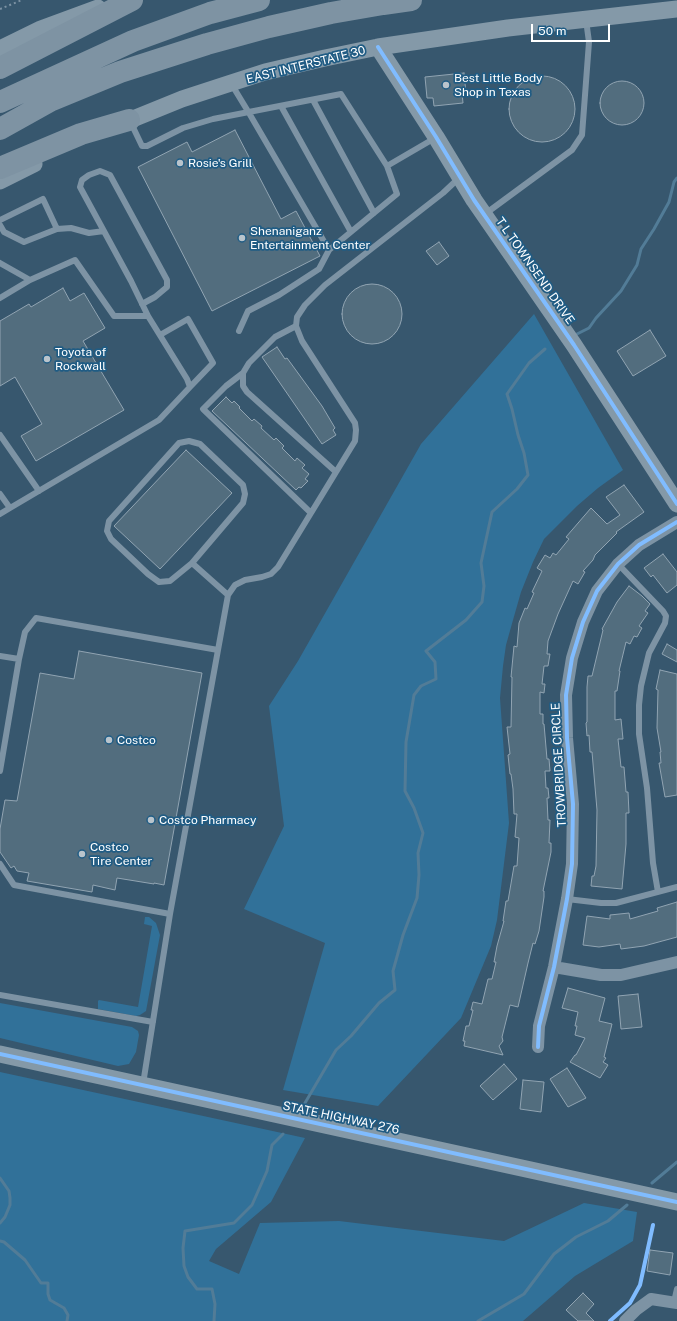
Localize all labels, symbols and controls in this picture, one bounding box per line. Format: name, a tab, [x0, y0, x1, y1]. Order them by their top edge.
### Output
scale bar	[533, 16, 612, 42]
text: 50 m	[538, 24, 566, 38]
street label: EAST INTERSTATE 30	[245, 43, 367, 87]
place label: Best Little Body Shop in Texas	[454, 71, 543, 99]
marker: Best Little Body Shop in Texas	[441, 80, 451, 90]
place label: Rosie's Grill	[188, 156, 252, 170]
marker: Rosie's Grill	[175, 158, 185, 168]
street label: T L TOWNSEND DRIVE	[493, 215, 577, 327]
place label: Shenaniganz Entertainment Center	[250, 224, 370, 252]
marker: Shenaniganz Entertainment Center	[237, 233, 247, 243]
place label: Toyota of Rockwall	[55, 345, 106, 373]
marker: Toyota of Rockwall	[42, 354, 52, 364]
street label: TROWBRIDGE CIRCLE	[549, 702, 569, 828]
place label: Costco	[117, 733, 156, 747]
marker: Costco	[104, 735, 114, 745]
place label: Costco Pharmacy	[159, 813, 256, 827]
marker: Costco Pharmacy	[146, 815, 156, 825]
place label: Costco Tire Center	[90, 840, 152, 868]
marker: Costco Tire Center	[77, 849, 87, 859]
street label: STATE HIGHWAY 276	[281, 1099, 401, 1137]

